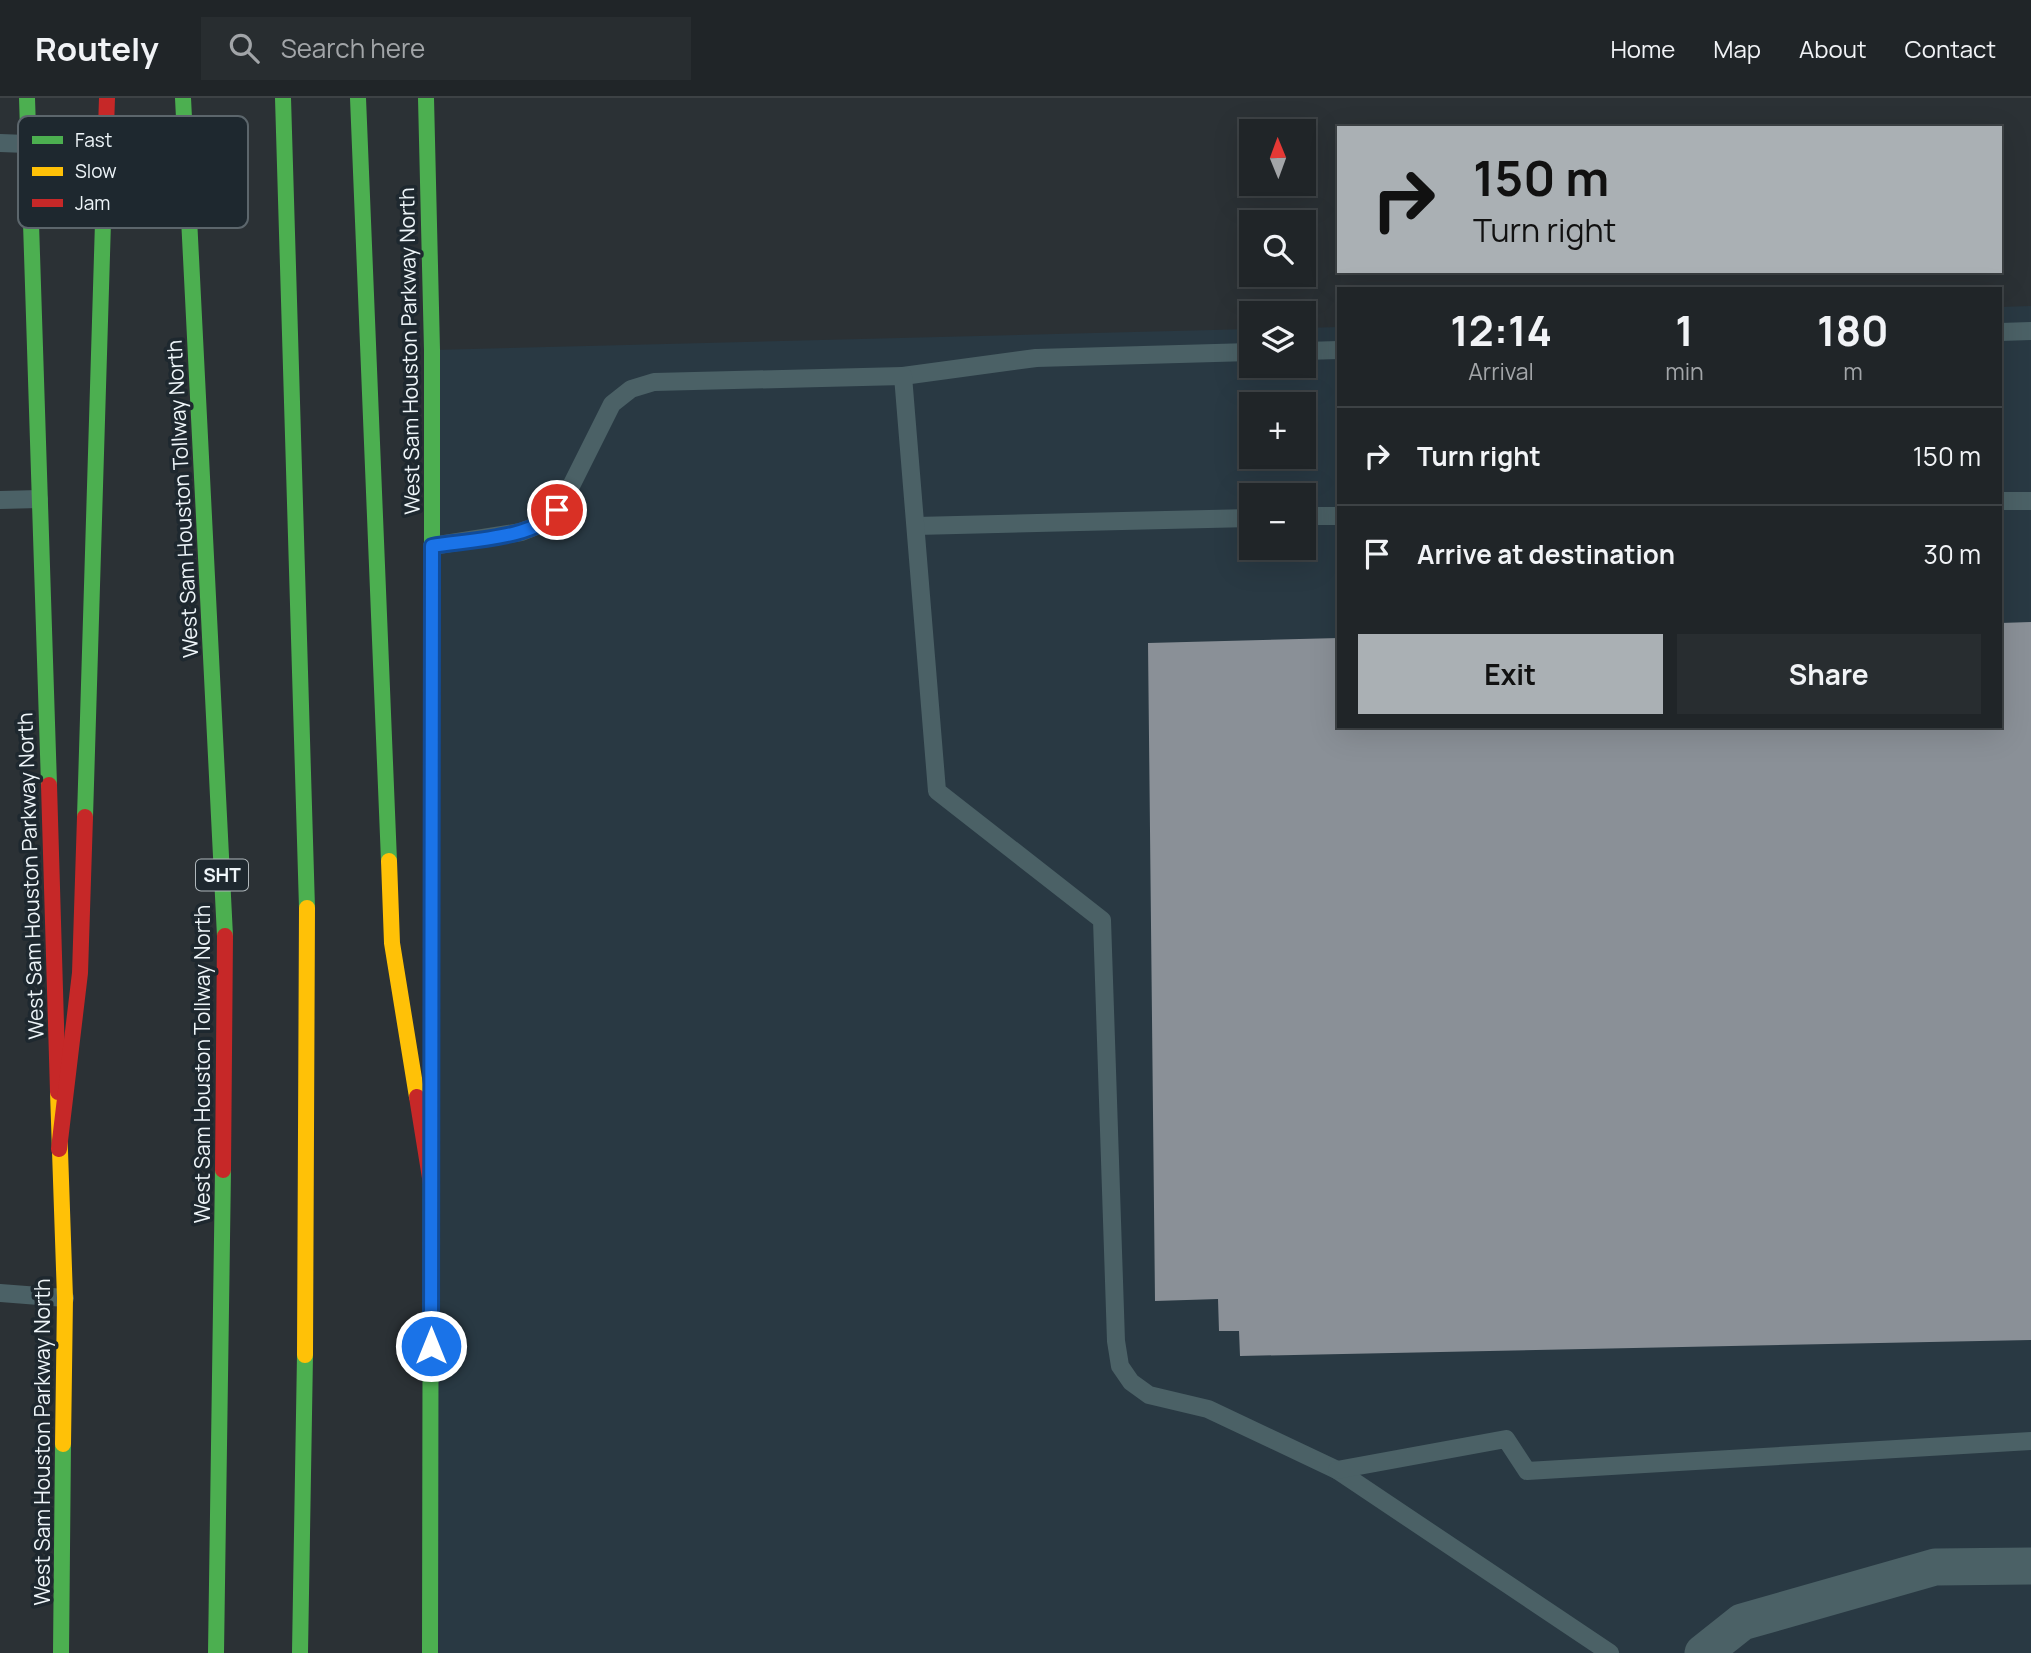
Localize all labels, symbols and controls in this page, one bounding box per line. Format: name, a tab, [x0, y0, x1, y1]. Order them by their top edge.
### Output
search box	[201, 17, 691, 80]
text: Routely	[35, 26, 159, 71]
icon: search	[225, 29, 263, 67]
text: Search here	[281, 30, 425, 66]
text: Home	[1610, 32, 1675, 65]
text: Map	[1713, 32, 1761, 65]
text: About	[1799, 32, 1867, 65]
text: Contact	[1905, 32, 1996, 65]
legend	[18, 116, 248, 228]
north arrow	[1239, 119, 1316, 196]
map controls	[1239, 119, 1316, 560]
text: Fast	[75, 127, 112, 153]
text: 150 m	[1473, 144, 1609, 211]
icon: right	[1358, 154, 1449, 245]
text: Slow	[75, 158, 117, 184]
street label: West Sam Houston Parkway North	[392, 187, 426, 515]
text: Jam	[75, 190, 110, 216]
text: Turn right	[1473, 208, 1616, 252]
button: search	[1239, 210, 1316, 287]
button: layers	[1239, 301, 1316, 378]
text: 12:14	[1450, 301, 1552, 359]
text: 1	[1675, 301, 1694, 359]
text: 180	[1817, 301, 1889, 359]
street label: West Sam Houston Tollway North	[160, 339, 204, 659]
text: Arrival	[1468, 355, 1534, 387]
text: min	[1665, 355, 1704, 387]
text: m	[1843, 355, 1863, 387]
button: +	[1239, 392, 1316, 469]
icon: right	[1358, 437, 1396, 475]
text: Turn right	[1417, 438, 1541, 474]
text: 150 m	[1913, 438, 1981, 474]
pin	[527, 480, 587, 540]
button: −	[1239, 483, 1316, 560]
icon: arrive	[538, 491, 576, 529]
icon: arrive	[1358, 535, 1396, 573]
text: Arrive at destination	[1417, 536, 1675, 572]
text: 30 m	[1924, 536, 1981, 572]
button: Exit	[1358, 634, 1663, 714]
button: Share	[1677, 634, 1981, 714]
street label: West Sam Houston Parkway North	[10, 712, 50, 1040]
road number: SHT	[196, 860, 248, 890]
street label: West Sam Houston Tollway North	[188, 905, 216, 1223]
street label: West Sam Houston Parkway North	[28, 1278, 56, 1606]
position arrow	[394, 1309, 468, 1383]

